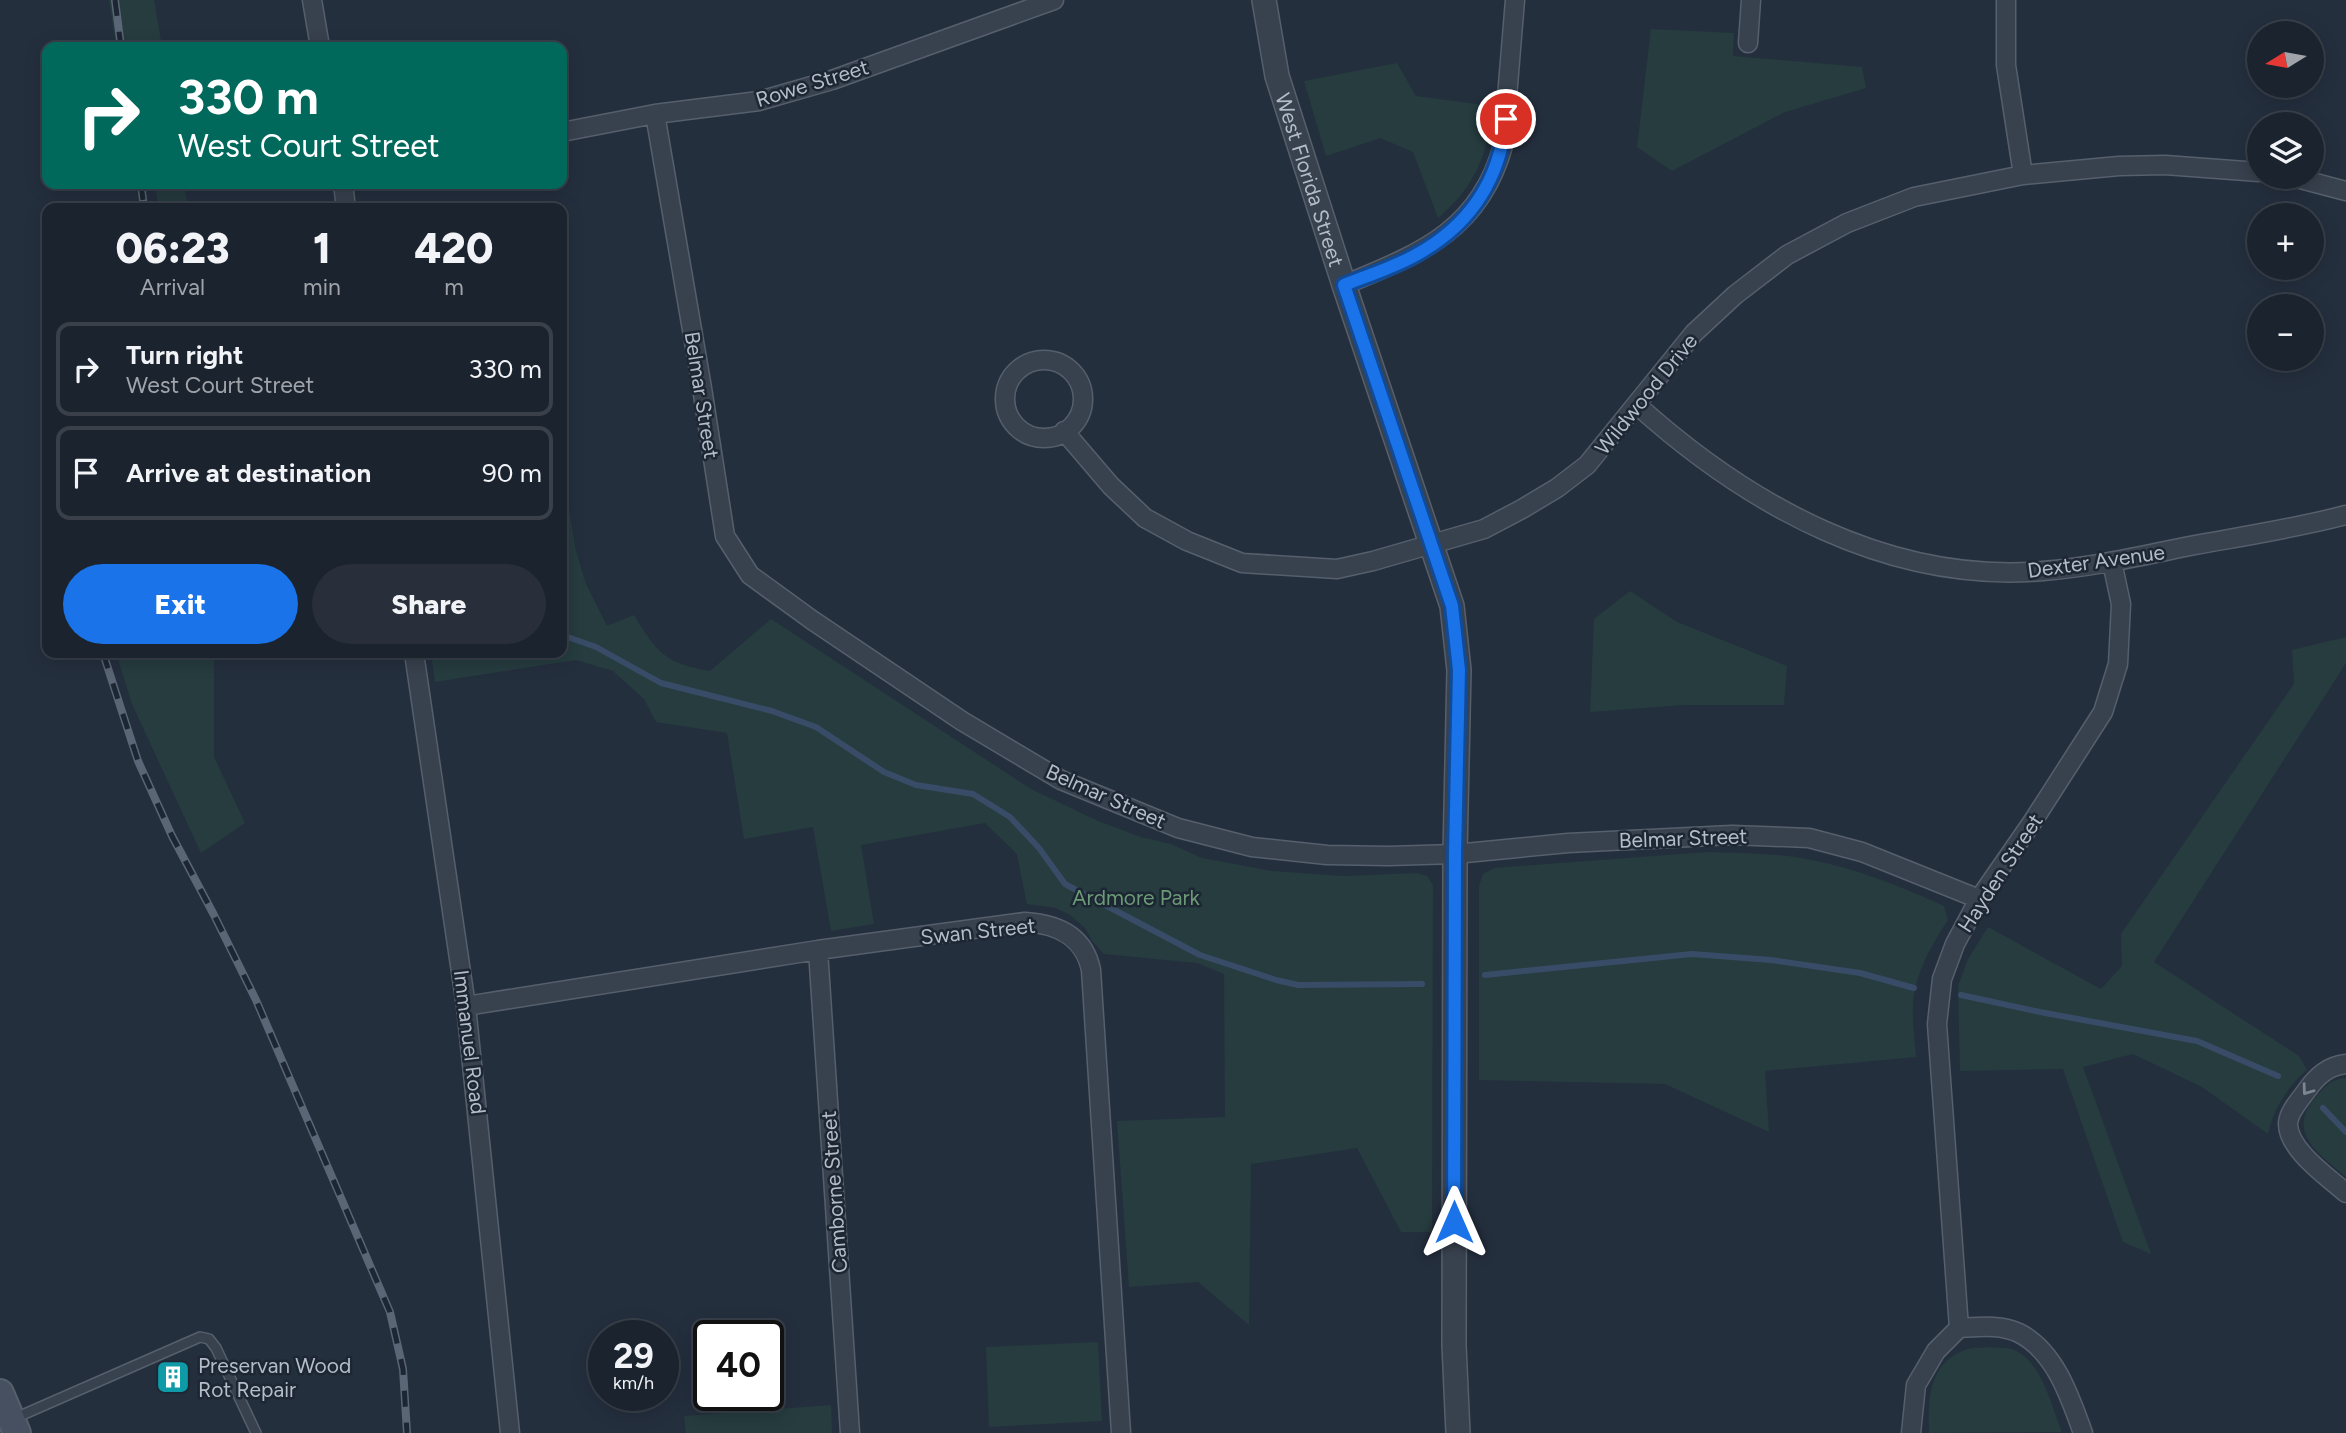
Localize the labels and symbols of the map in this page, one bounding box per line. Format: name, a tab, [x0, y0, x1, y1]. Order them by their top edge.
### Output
north arrow	[2247, 21, 2324, 98]
street label: Rowe Street	[753, 54, 872, 112]
pin	[1476, 89, 1536, 149]
street label: West Florida Street	[1271, 90, 1350, 270]
street label: Wildwood Drive	[1590, 328, 1702, 460]
street label: Belmar Street	[680, 330, 724, 461]
street label: Dexter Avenue	[2026, 539, 2166, 583]
street label: Belmar Street	[1042, 758, 1170, 834]
street label: Hayden Street	[1952, 809, 2048, 937]
street label: Belmar Street	[1618, 823, 1748, 853]
park label: Ardmore Park	[1072, 885, 1200, 910]
street label: Swan Street	[919, 913, 1037, 949]
street label: Immanuel Road	[449, 968, 491, 1116]
one-way arrow	[2303, 1083, 2315, 1095]
street label: Camborne Street	[816, 1110, 852, 1274]
position arrow	[1417, 1185, 1491, 1259]
speed limit sign: 40	[693, 1320, 784, 1411]
place label: Preservan Wood Rot Repair	[198, 1353, 351, 1402]
building icon: Preservan Wood Rot Repair	[154, 1358, 192, 1396]

